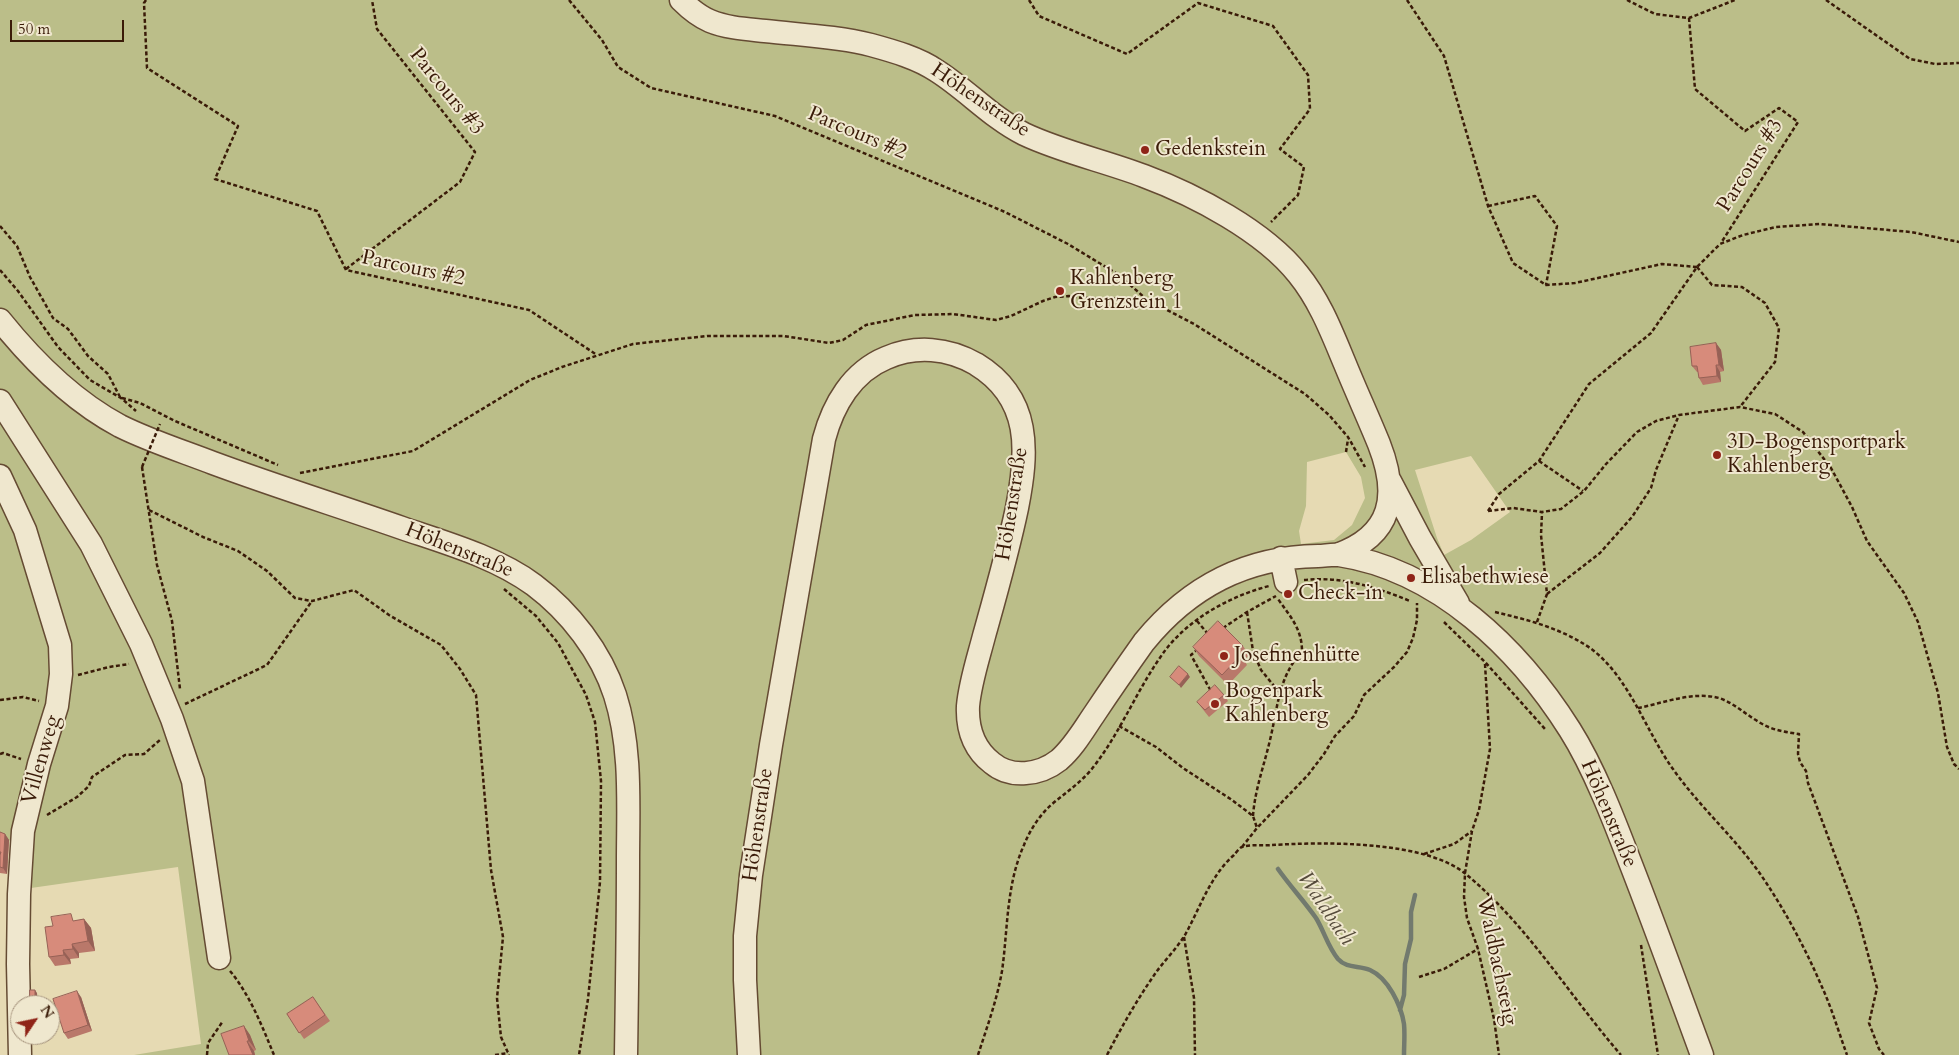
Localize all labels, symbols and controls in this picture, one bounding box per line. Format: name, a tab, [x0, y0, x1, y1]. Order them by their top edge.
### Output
scale bar	[12, 10, 126, 42]
text: 50 m	[18, 19, 50, 39]
street label: Parcours #3	[403, 43, 489, 141]
street label: Höhenstraße	[926, 59, 1034, 143]
street label: Parcours #2	[804, 102, 910, 166]
street label: Parcours #3	[1713, 115, 1789, 217]
place label: Gedenkstein	[1155, 137, 1266, 163]
marker: Gedenkstein	[1139, 144, 1151, 156]
street label: Parcours #2	[359, 246, 467, 292]
place label: Kahlenberg Grenzstein 1	[1070, 266, 1183, 316]
marker: Kahlenberg Grenzstein 1	[1054, 285, 1066, 297]
place label: 3D-Bogensportpark Kahlenberg	[1727, 430, 1906, 480]
street label: Höhenstraße	[992, 446, 1034, 562]
marker: 3D-Bogensportpark Kahlenberg	[1711, 449, 1723, 461]
street label: Höhenstraße	[401, 518, 517, 584]
place label: Elisabethwiese	[1421, 565, 1549, 591]
marker: Elisabethwiese	[1405, 572, 1417, 584]
place label: Check-in	[1298, 581, 1383, 607]
marker: Check-in	[1282, 588, 1294, 600]
place label: Josefinenhütte	[1234, 643, 1360, 669]
marker: Josefinenhütte	[1218, 650, 1230, 662]
place label: Bogenpark Kahlenberg	[1225, 679, 1328, 729]
marker: Bogenpark Kahlenberg	[1209, 698, 1221, 710]
street label: Villenweg	[17, 712, 67, 808]
street label: Höhenstraße	[1574, 756, 1642, 872]
street label: Höhenstraße	[739, 767, 779, 883]
water label: Waldbach	[1291, 867, 1359, 951]
street label: Waldbachsteig	[1470, 894, 1522, 1028]
north arrow	[10, 995, 60, 1045]
text: N	[36, 1002, 58, 1022]

